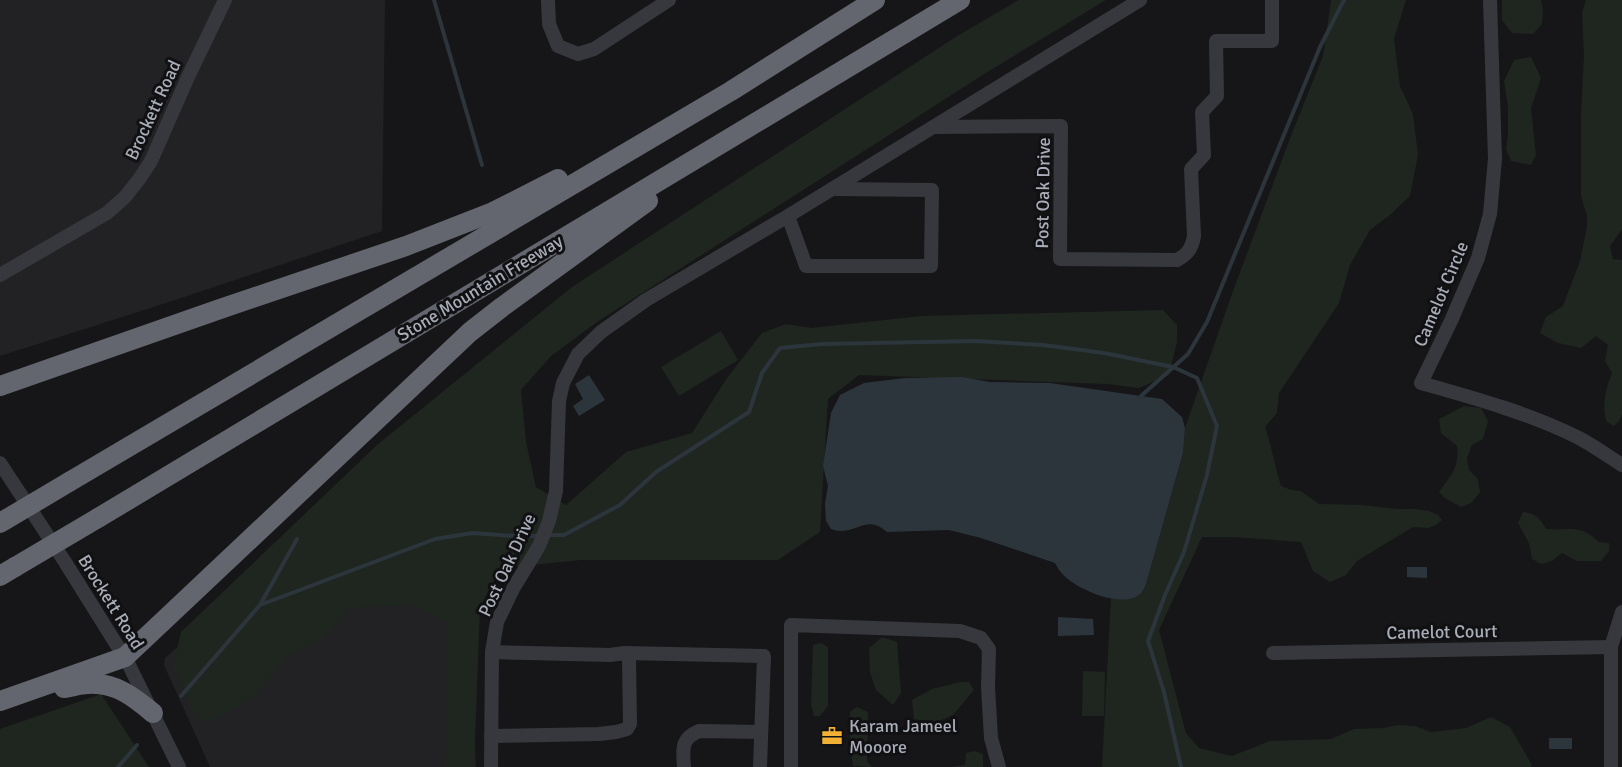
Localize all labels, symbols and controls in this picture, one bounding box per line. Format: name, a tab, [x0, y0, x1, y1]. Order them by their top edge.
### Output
street label: Brockett Road	[120, 57, 186, 163]
street label: Post Oak Drive	[1031, 137, 1055, 249]
street label: Stone Mountain Freeway	[393, 230, 567, 346]
street label: Camelot Circle	[1409, 238, 1473, 350]
street label: Post Oak Drive	[474, 510, 540, 620]
street label: Brockett Road	[73, 551, 149, 653]
street label: Camelot Court	[1386, 620, 1498, 644]
place label: Karam Jameel Mooore	[849, 715, 957, 758]
office icon: Karam Jameel Mooore	[820, 724, 844, 748]

